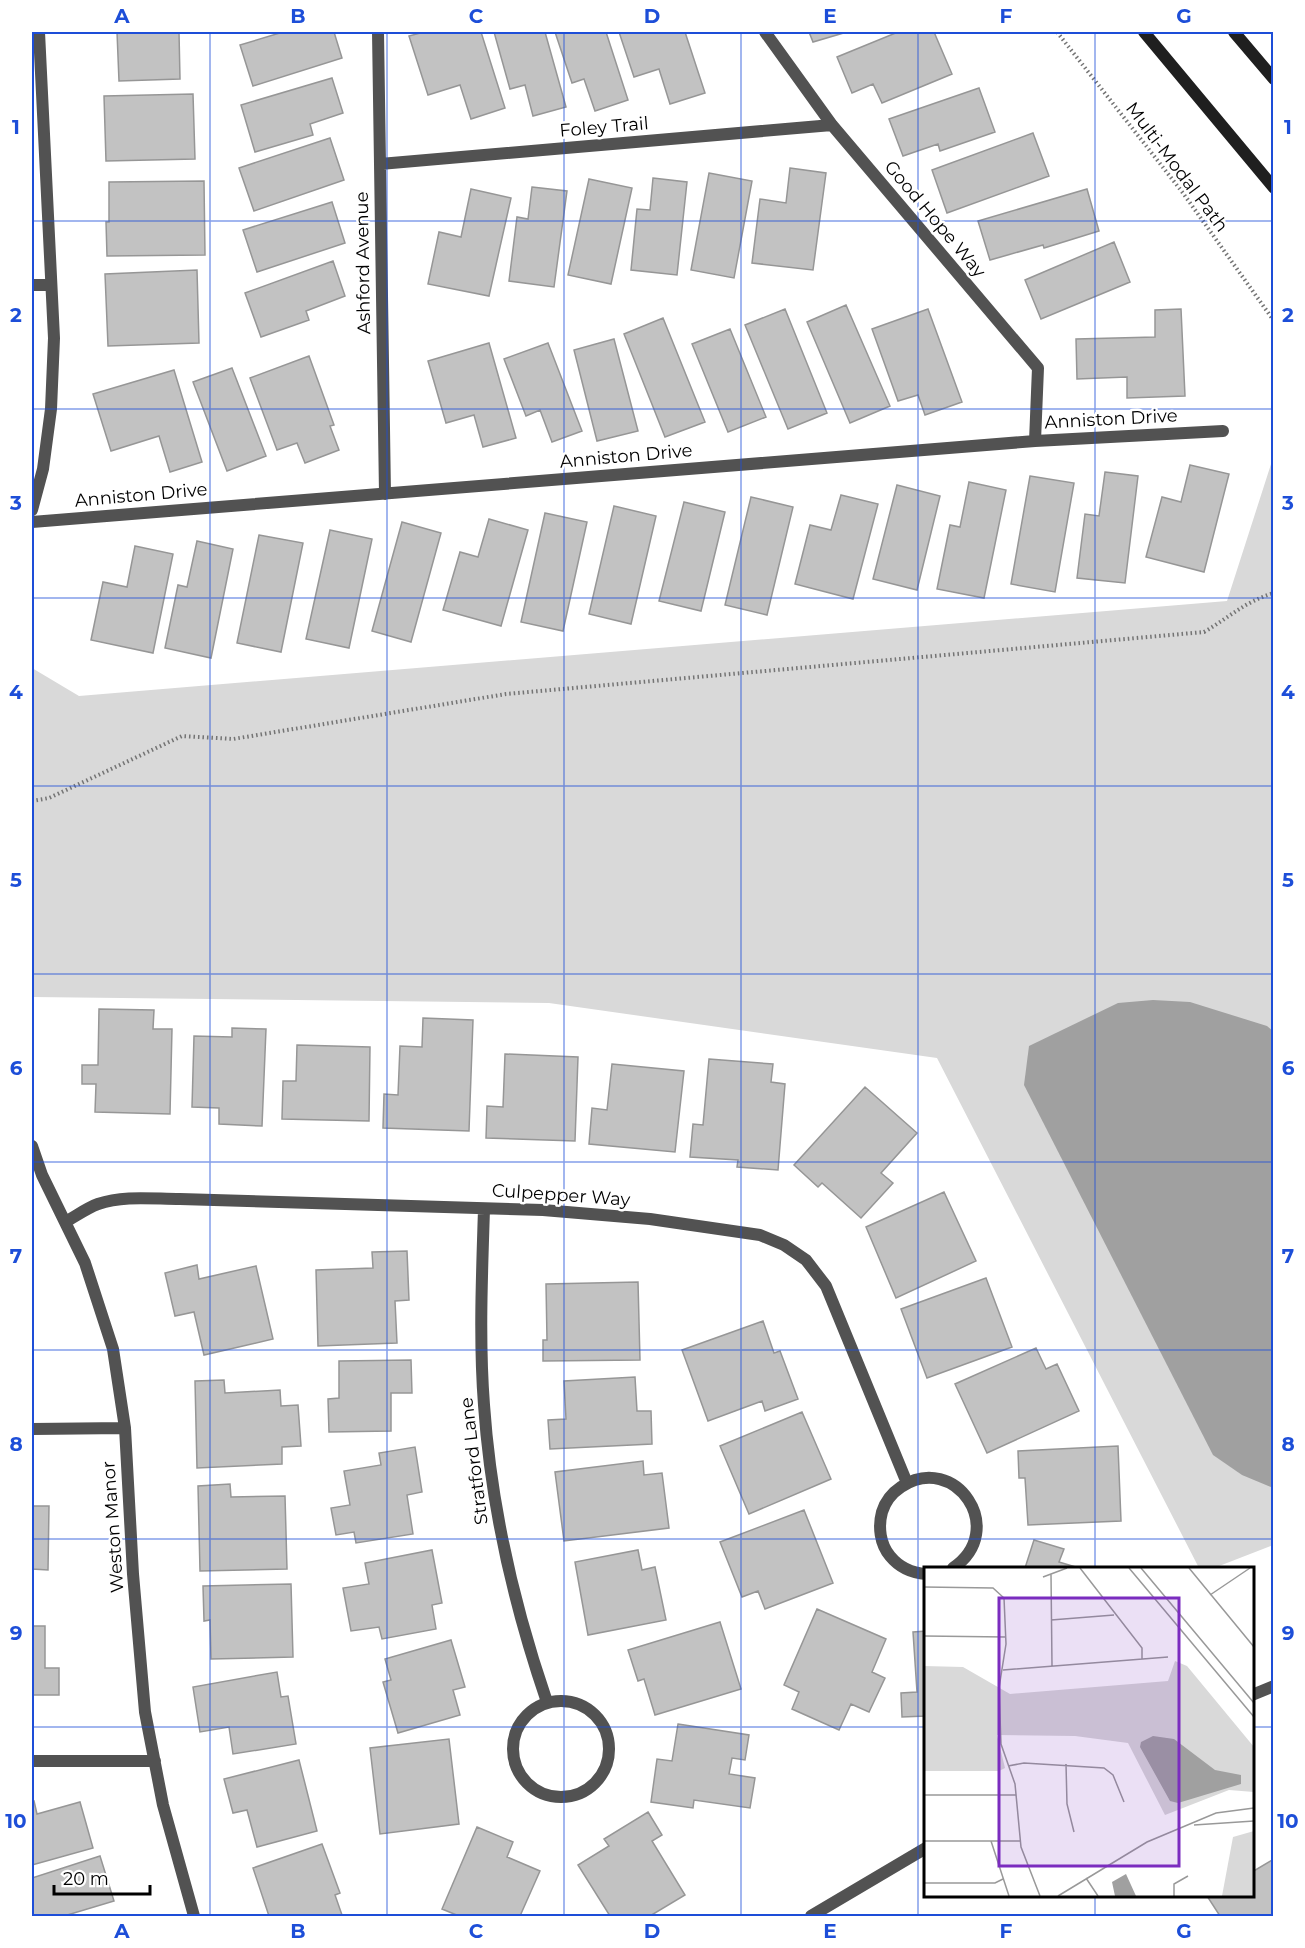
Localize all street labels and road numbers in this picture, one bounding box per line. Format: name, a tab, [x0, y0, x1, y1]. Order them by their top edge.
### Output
street label: Multi-Modal Path	[1121, 98, 1233, 236]
street label: Foley Trail	[559, 112, 649, 142]
street label: Good Hope Way	[880, 156, 991, 282]
street label: Ashford Avenue	[351, 191, 375, 335]
street label: Anniston Drive	[1044, 405, 1178, 433]
street label: Anniston Drive	[559, 439, 693, 473]
street label: Anniston Drive	[74, 478, 208, 512]
street label: Culpepper Way	[491, 1179, 631, 1211]
street label: Stratford Lane	[455, 1396, 493, 1526]
street label: Weston Manor	[97, 1460, 129, 1594]

